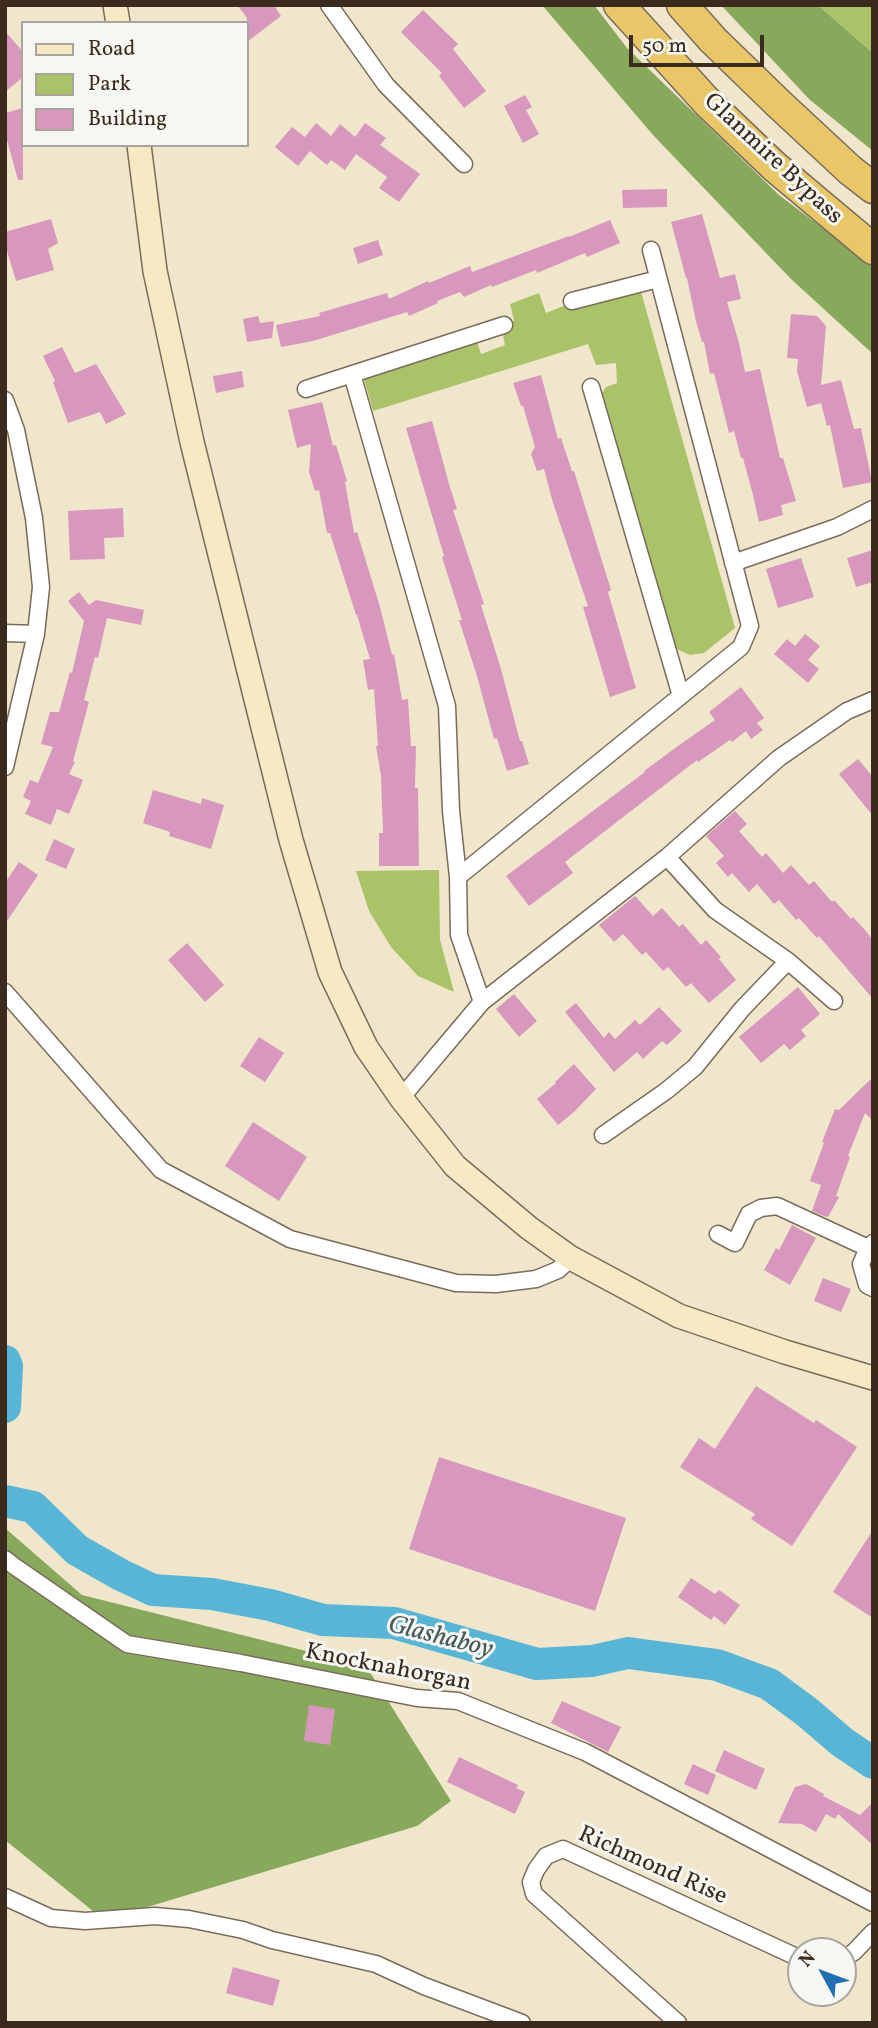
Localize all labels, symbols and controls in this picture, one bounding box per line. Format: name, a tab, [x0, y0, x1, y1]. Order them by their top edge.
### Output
legend	[21, 21, 248, 147]
scale bar	[633, 21, 768, 65]
text: 50 m	[642, 32, 687, 61]
text: Road	[88, 35, 135, 64]
text: Park	[88, 70, 131, 99]
street label: Glanmire Bypass	[696, 88, 848, 232]
text: Building	[88, 105, 167, 134]
water label: Glashaboy	[384, 1611, 496, 1667]
street label: Knocknahorgan	[303, 1639, 473, 1699]
street label: Richmond Rise	[573, 1821, 731, 1913]
north arrow	[787, 1937, 857, 2007]
text: N	[793, 1946, 822, 1973]

